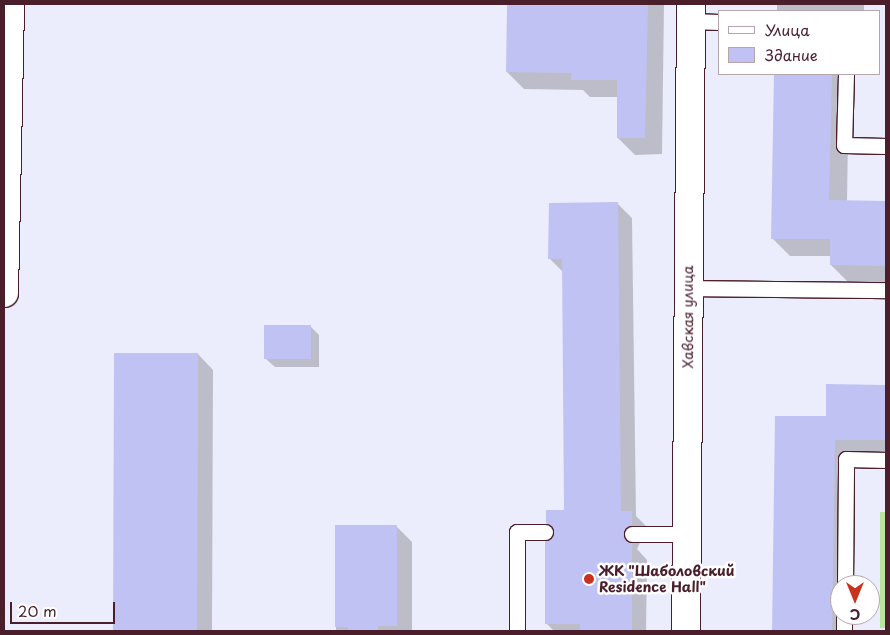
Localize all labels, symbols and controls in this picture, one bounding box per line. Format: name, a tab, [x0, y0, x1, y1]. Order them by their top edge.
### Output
legend	[718, 10, 880, 75]
text: Улица	[765, 18, 810, 41]
text: Здание	[765, 43, 818, 66]
street label: Хавская улица	[680, 265, 696, 369]
place label: ЖК "Шаболовский Residence Hall"	[599, 563, 735, 596]
marker: ЖК "Шаболовский Residence Hall"	[583, 573, 595, 585]
north arrow	[830, 575, 880, 625]
scale bar	[12, 592, 118, 624]
text: 20 m	[18, 599, 57, 622]
text: С	[850, 604, 860, 625]

